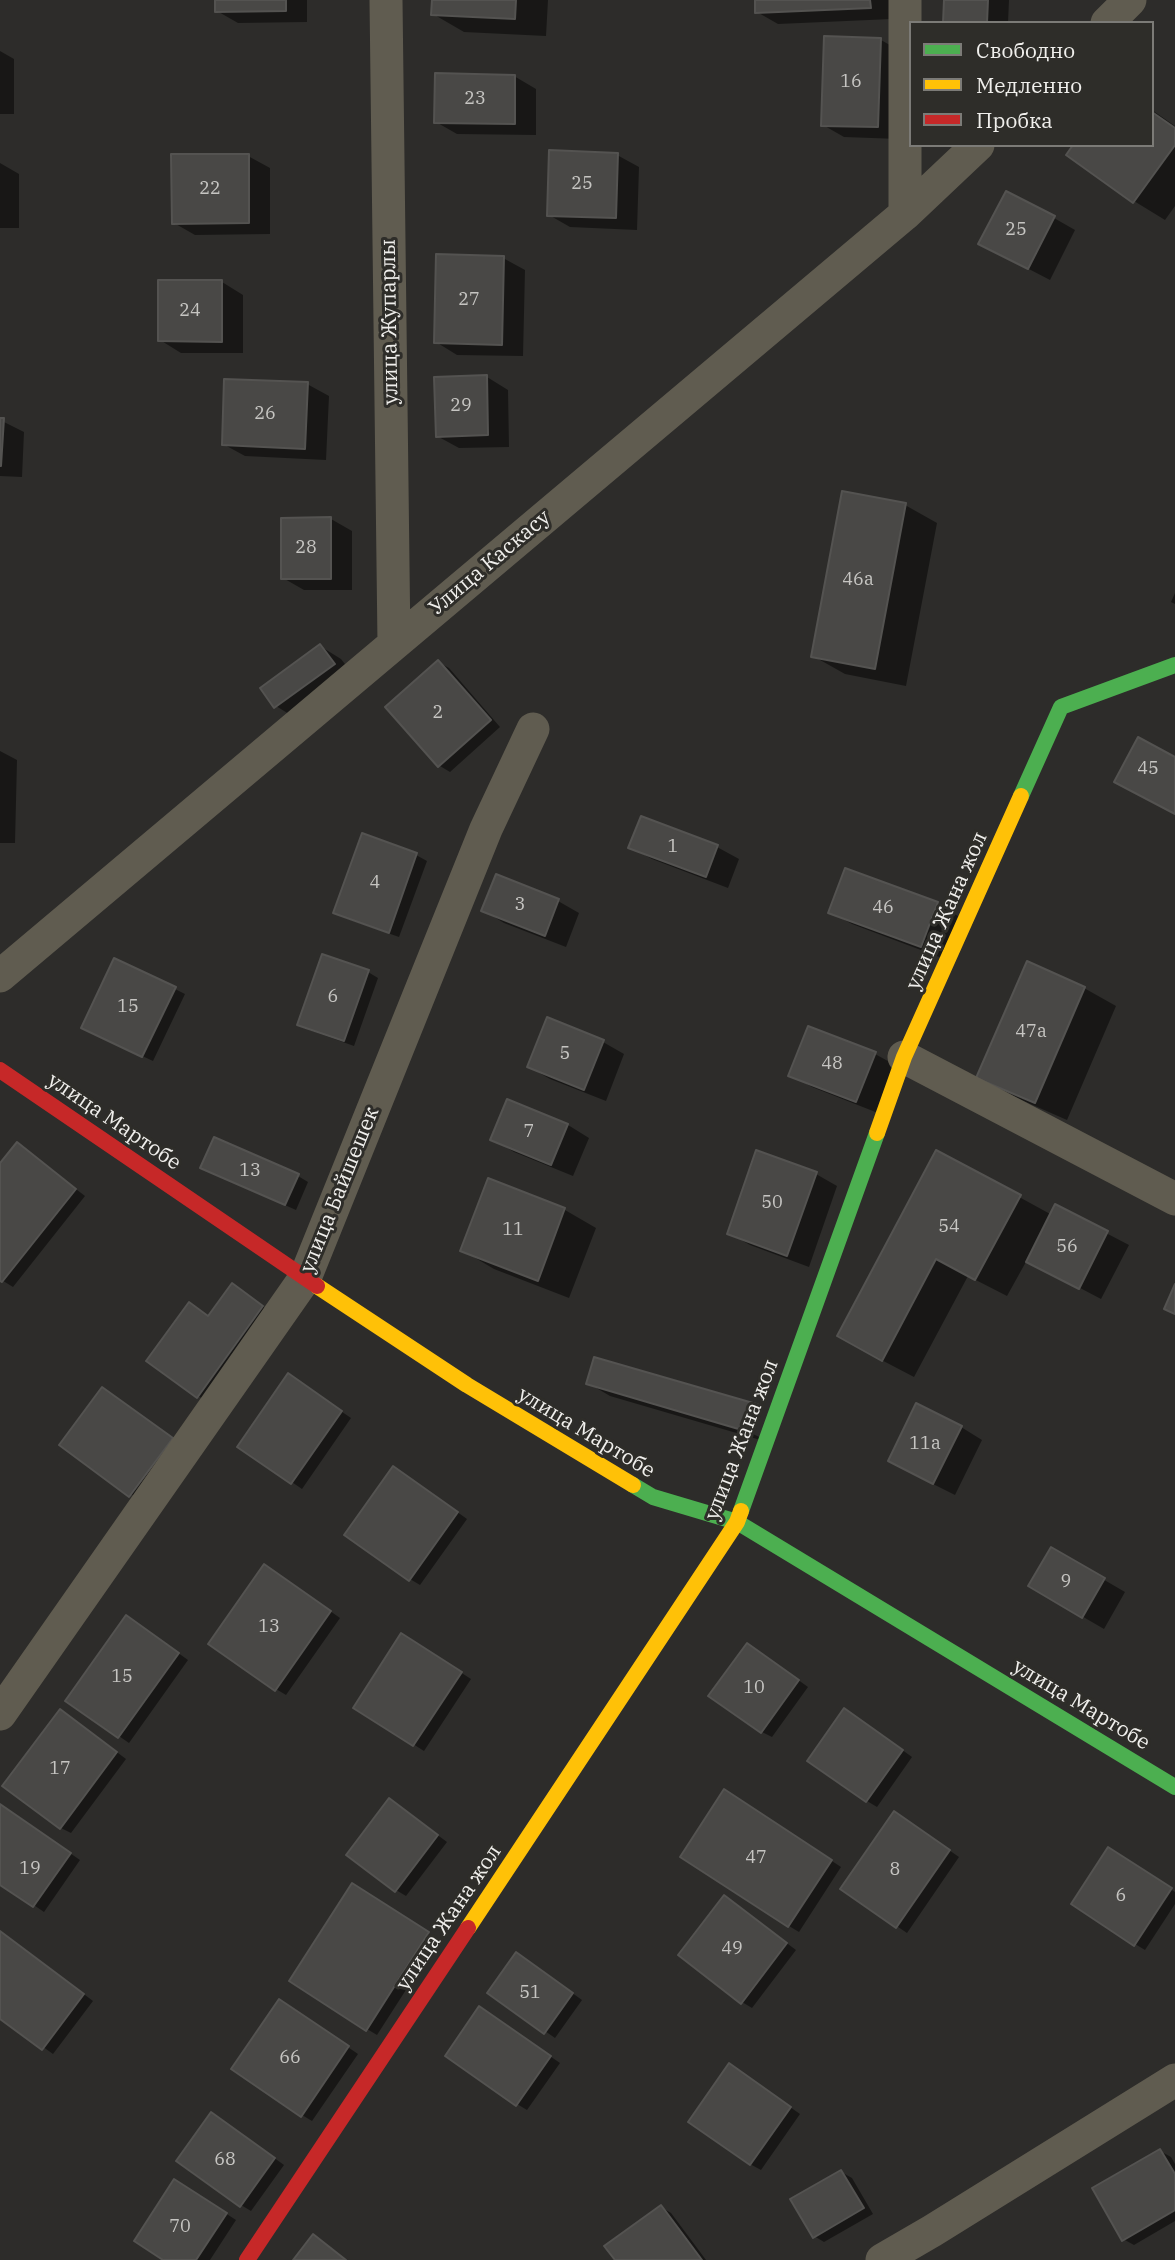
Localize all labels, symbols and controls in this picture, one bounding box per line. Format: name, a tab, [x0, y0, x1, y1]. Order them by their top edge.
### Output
legend	[909, 21, 1154, 147]
text: Свободно	[976, 36, 1075, 64]
house number: 16	[840, 71, 862, 93]
text: Медленно	[976, 71, 1082, 99]
house number: 23	[464, 88, 486, 110]
text: Пробка	[976, 106, 1053, 134]
house number: 25	[571, 173, 593, 195]
house number: 22	[199, 178, 221, 200]
house number: 25	[1005, 219, 1027, 241]
street label: улица Жупарлы	[376, 239, 404, 405]
house number: 27	[458, 289, 480, 311]
house number: 24	[179, 300, 201, 322]
house number: 29	[450, 395, 472, 417]
house number: 26	[254, 403, 276, 425]
street label: Улица Каскасу	[424, 505, 556, 621]
house number: 28	[295, 537, 317, 559]
house number: 46а	[842, 569, 874, 591]
house number: 2	[433, 702, 443, 724]
house number: 45	[1137, 758, 1159, 780]
street label: улица Жана жол	[901, 828, 993, 994]
house number: 1	[668, 836, 678, 858]
house number: 4	[370, 872, 380, 894]
house number: 3	[515, 894, 525, 916]
house number: 46	[872, 897, 894, 919]
house number: 6	[328, 986, 338, 1008]
house number: 15	[117, 996, 139, 1018]
house number: 47а	[1015, 1021, 1047, 1043]
house number: 5	[560, 1043, 570, 1065]
house number: 48	[821, 1053, 843, 1075]
street label: улица Мартобе	[42, 1068, 186, 1176]
street label: улица Байшешек	[295, 1103, 385, 1277]
house number: 7	[524, 1121, 534, 1143]
house number: 13	[239, 1160, 261, 1182]
house number: 50	[761, 1192, 783, 1214]
house number: 54	[938, 1216, 960, 1238]
house number: 11	[502, 1219, 524, 1241]
house number: 56	[1056, 1236, 1078, 1258]
street label: улица Жана жол	[700, 1356, 784, 1524]
street label: улица Мартобе	[513, 1382, 659, 1484]
house number: 11а	[909, 1433, 941, 1455]
house number: 9	[1061, 1571, 1071, 1593]
house number: 13	[258, 1616, 280, 1638]
street label: улица Мартобе	[1008, 1654, 1154, 1756]
house number: 15	[111, 1666, 133, 1688]
house number: 10	[743, 1677, 765, 1699]
house number: 17	[49, 1758, 71, 1780]
street label: улица Жана жол	[391, 1840, 507, 1996]
house number: 47	[745, 1847, 767, 1869]
house number: 19	[19, 1858, 41, 1880]
house number: 8	[890, 1859, 900, 1881]
house number: 6	[1116, 1885, 1126, 1907]
house number: 49	[721, 1938, 743, 1960]
house number: 51	[519, 1982, 541, 2004]
house number: 66	[279, 2047, 301, 2069]
house number: 68	[214, 2149, 236, 2171]
house number: 70	[169, 2216, 191, 2238]

